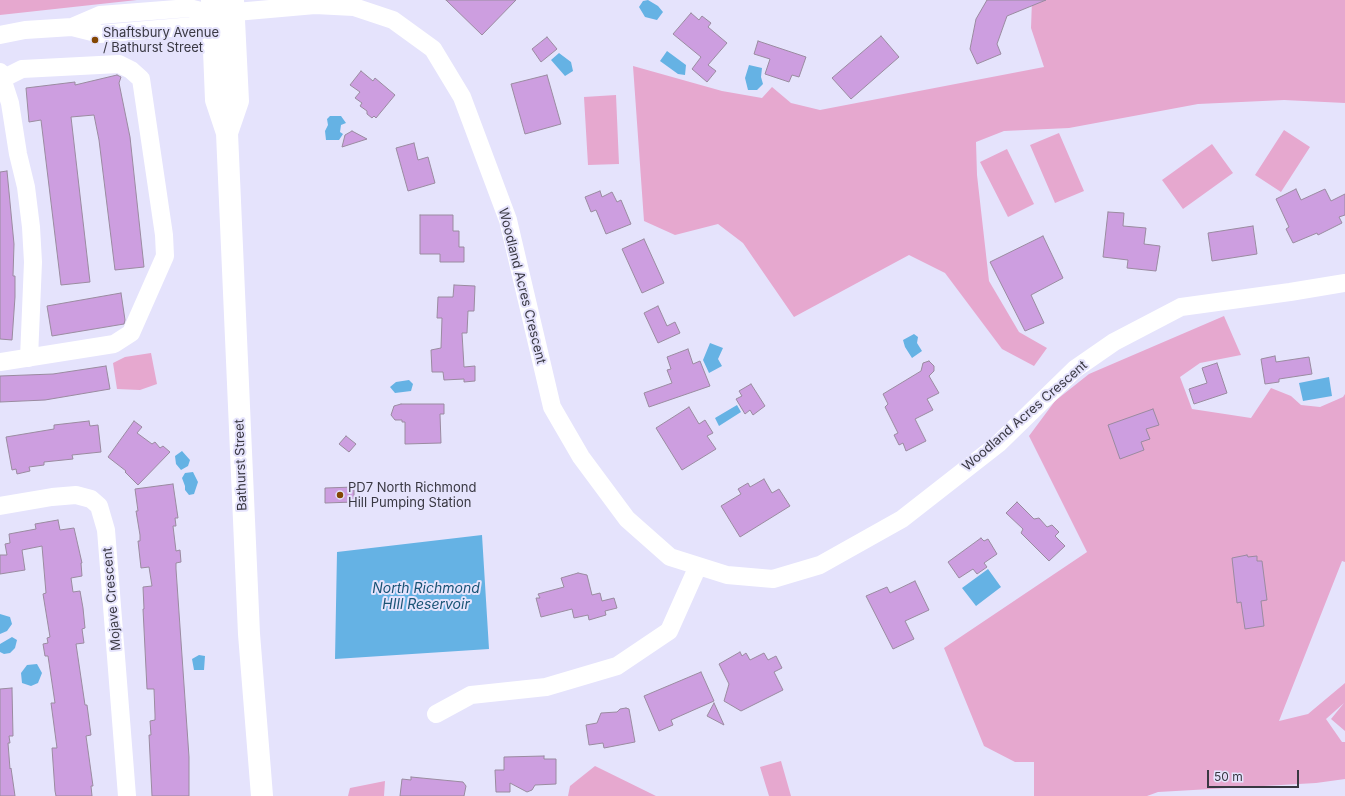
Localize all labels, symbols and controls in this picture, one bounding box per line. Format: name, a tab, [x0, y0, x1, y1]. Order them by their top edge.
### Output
place label: Shaftsbury Avenue / Bathurst Street	[103, 25, 219, 56]
marker: Shaftsbury Avenue / Bathurst Street	[90, 35, 100, 45]
street label: Woodland Acres Crescent	[495, 206, 549, 366]
street label: Woodland Acres Crescent	[959, 358, 1091, 474]
street label: Bathurst Street	[232, 419, 250, 511]
place label: PD7 North Richmond Hill Pumping Station	[348, 480, 476, 511]
marker: PD7 North Richmond Hill Pumping Station	[335, 490, 345, 500]
street label: Mojave Crescent	[100, 547, 124, 651]
water label: North Richmond HIll Reservoir	[372, 581, 480, 614]
scale bar	[1209, 762, 1301, 788]
text: 50 m	[1214, 769, 1243, 784]

